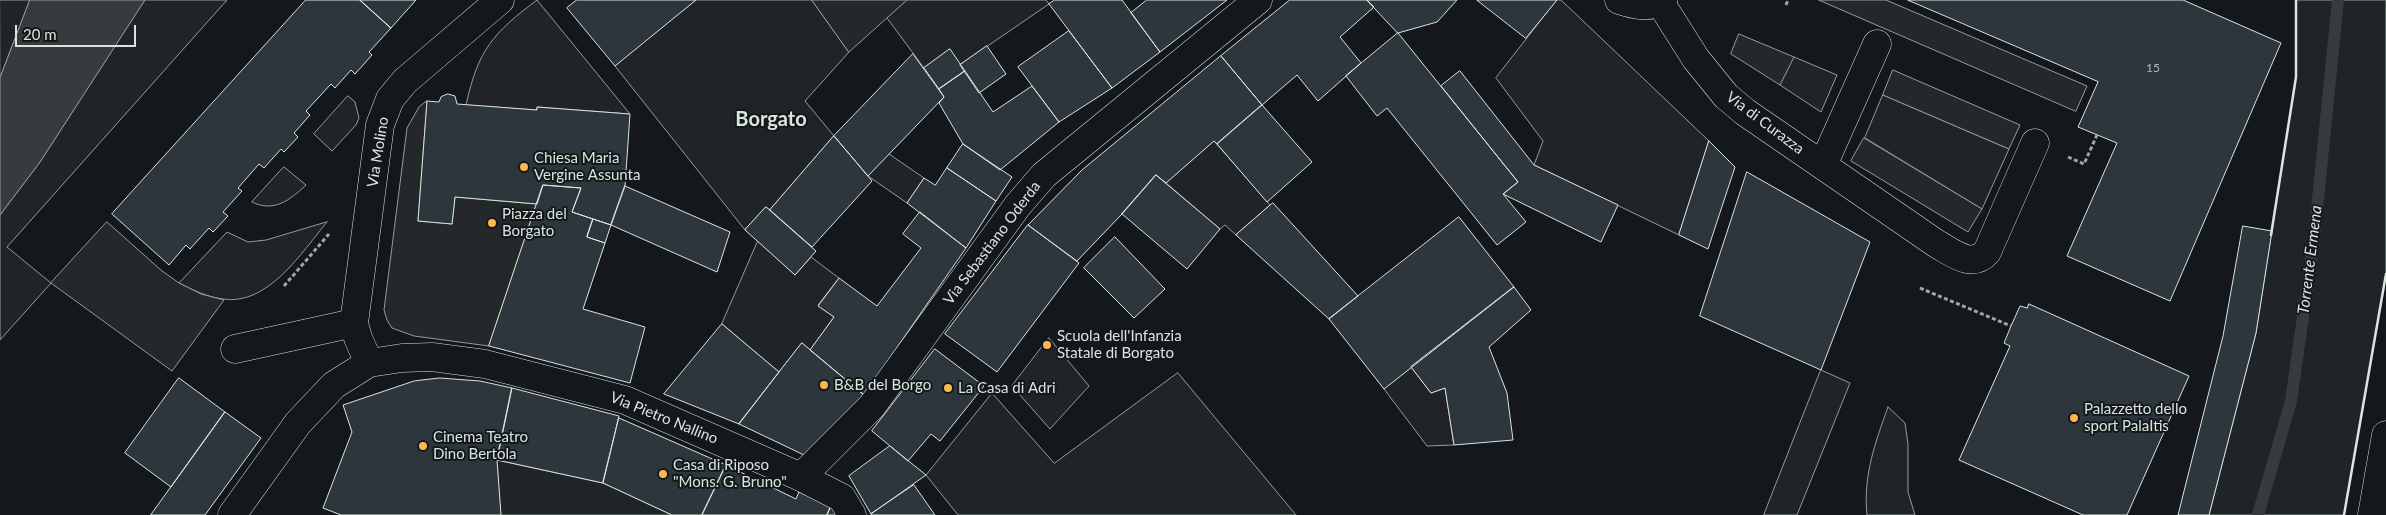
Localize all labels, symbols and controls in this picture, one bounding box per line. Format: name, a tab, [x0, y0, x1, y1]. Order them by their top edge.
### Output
scale bar	[18, 15, 139, 47]
text: 20 m	[23, 25, 57, 43]
house number: 15	[2146, 61, 2160, 75]
street label: Via di Curazza	[1722, 88, 1808, 158]
district label: Borgato	[735, 108, 807, 132]
street label: Via Molino	[364, 115, 392, 189]
place label: Chiesa Maria Vergine Assunta	[534, 149, 640, 184]
marker: Chiesa Maria Vergine Assunta	[518, 161, 530, 173]
street label: Via Sebastiano Oderda	[940, 178, 1044, 308]
water label: Torrente Ermena	[2294, 204, 2326, 316]
place label: Piazza del Borgato	[502, 205, 567, 240]
marker: Piazza del Borgato	[486, 217, 498, 229]
place label: Scuola dell'Infanzia Statale di Borgato	[1057, 327, 1182, 362]
marker: Scuola dell'Infanzia Statale di Borgato	[1041, 339, 1053, 351]
place label: B&B del Borgo	[834, 376, 931, 394]
marker: B&B del Borgo	[818, 379, 830, 391]
place label: La Casa di Adri	[958, 379, 1056, 397]
marker: La Casa di Adri	[942, 382, 954, 394]
street label: Via Pietro Nallino	[608, 388, 720, 448]
place label: Palazzetto dello sport PalaItis	[2084, 400, 2187, 435]
marker: Palazzetto dello sport PalaItis	[2068, 412, 2080, 424]
place label: Cinema Teatro Dino Bertola	[433, 428, 528, 463]
marker: Cinema Teatro Dino Bertola	[417, 440, 429, 452]
place label: Casa di Riposo "Mons. G. Bruno"	[673, 456, 787, 491]
marker: Casa di Riposo "Mons. G. Bruno"	[657, 468, 669, 480]

